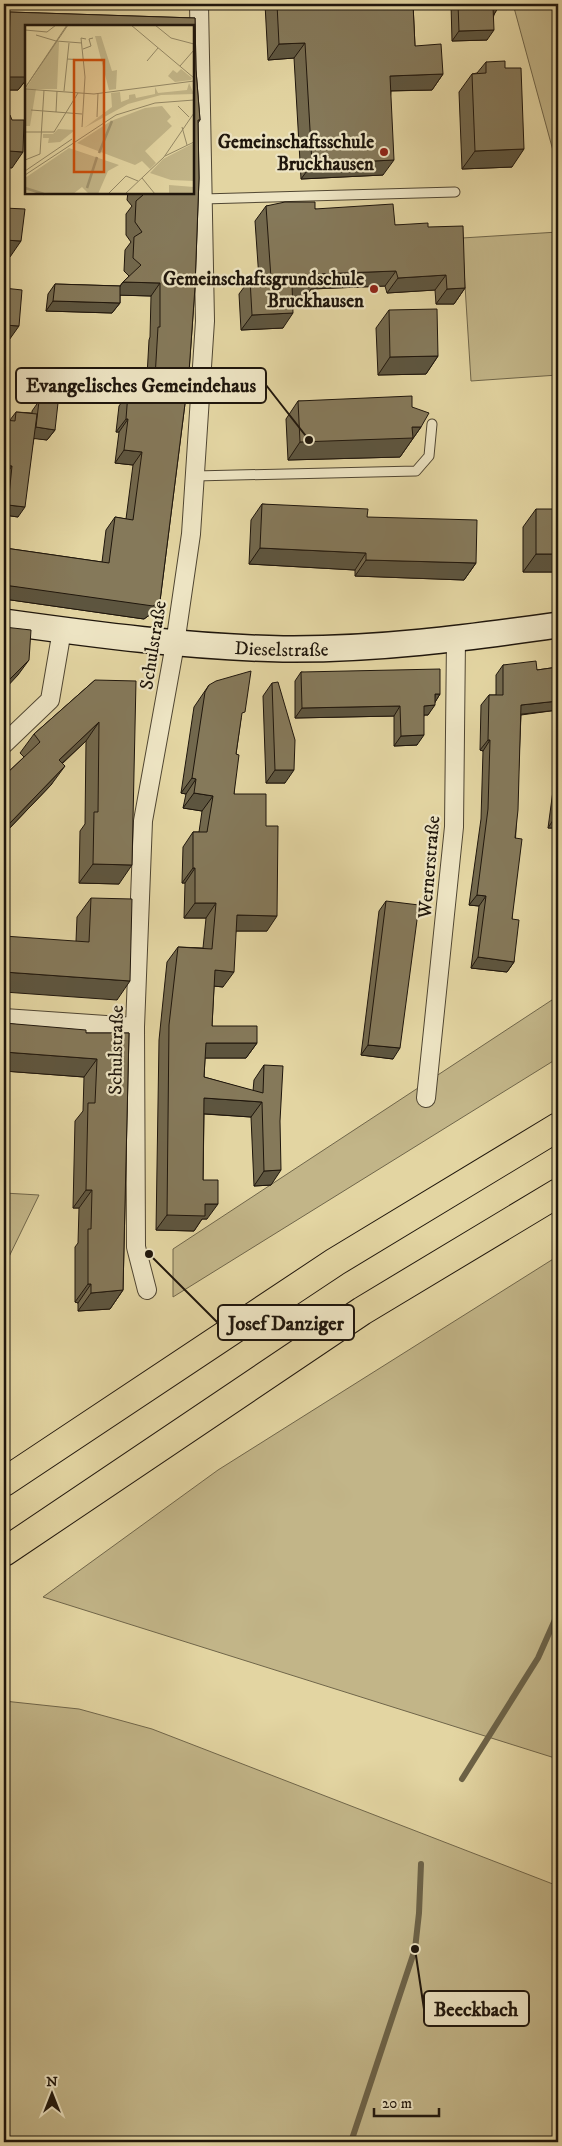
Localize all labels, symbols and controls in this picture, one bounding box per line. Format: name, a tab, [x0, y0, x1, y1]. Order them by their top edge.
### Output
inset map	[25, 25, 194, 194]
place label: Gemeinschaftsschule Bruckhausen	[218, 131, 375, 176]
marker: Gemeinschaftsschule Bruckhausen	[378, 146, 390, 158]
place label: Gemeinschaftsgrundschule Bruckhausen	[163, 268, 365, 313]
marker: Gemeinschaftsgrundschule Bruckhausen	[368, 283, 380, 295]
callout: Evangelisches Gemeindehaus	[16, 368, 266, 403]
text: Evangelisches Gemeindehaus	[26, 374, 256, 399]
street label: Schulstraße	[135, 599, 172, 691]
street label: Dieselstraße	[234, 637, 329, 662]
street label: Wernerstraße	[413, 815, 445, 921]
street label: Schulstraße	[104, 1005, 129, 1095]
callout: Josef Danziger	[218, 1305, 354, 1340]
text: Josef Danziger	[226, 1312, 345, 1337]
callout: Beeckbach	[424, 1991, 529, 2026]
text: Beeckbach	[434, 1998, 519, 2023]
north arrow	[28, 2068, 78, 2118]
text: N	[46, 2073, 58, 2091]
scale bar	[374, 2086, 440, 2118]
text: 20 m	[382, 2094, 412, 2113]

